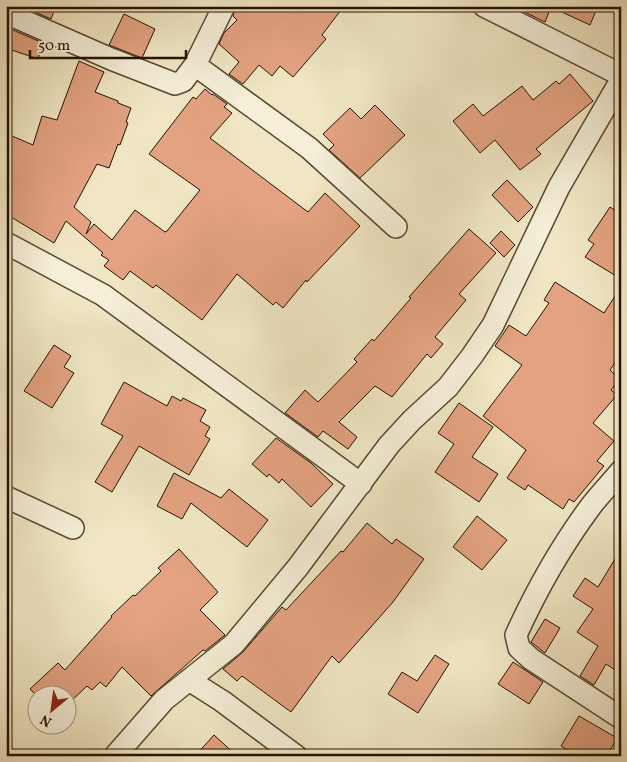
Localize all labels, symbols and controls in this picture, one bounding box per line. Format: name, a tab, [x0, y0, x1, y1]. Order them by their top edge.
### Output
scale bar	[30, 28, 186, 60]
text: 50 m	[38, 36, 70, 57]
north arrow	[28, 684, 78, 734]
text: N	[37, 709, 55, 731]

